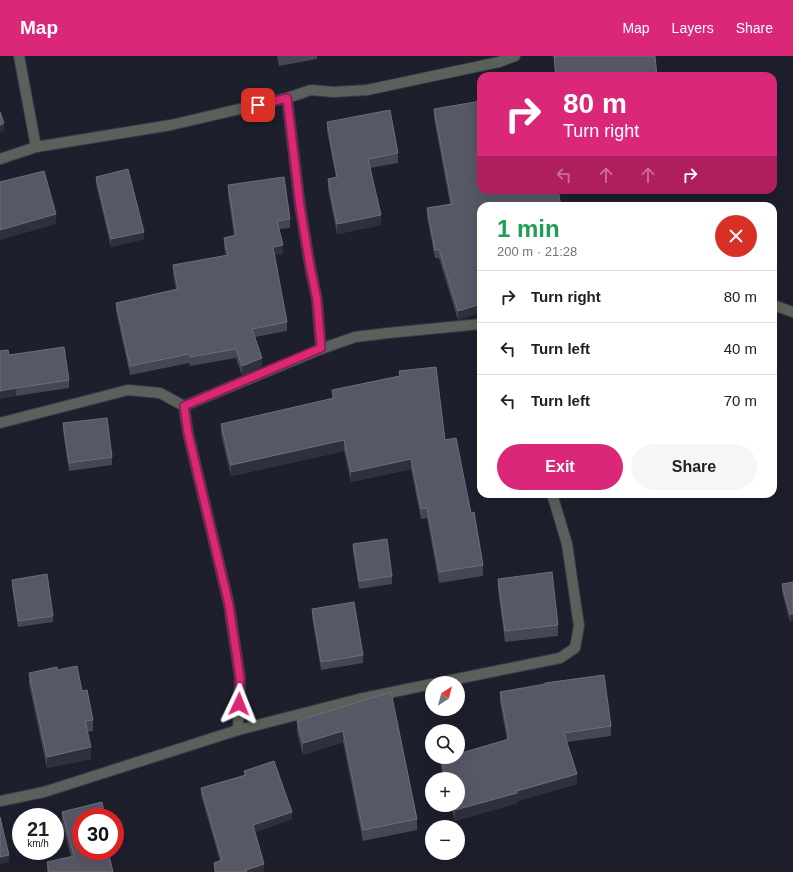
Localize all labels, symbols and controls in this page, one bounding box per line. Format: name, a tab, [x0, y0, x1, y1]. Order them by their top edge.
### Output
text: Map	[20, 17, 58, 38]
text: Map	[622, 20, 650, 36]
text: Layers	[672, 20, 714, 36]
text: Share	[736, 20, 773, 36]
pin	[241, 88, 275, 122]
icon: right	[497, 88, 549, 140]
text: 80 m	[563, 88, 627, 119]
icon: arrive	[247, 94, 269, 116]
text: Turn right	[563, 121, 639, 141]
icon: left	[553, 164, 575, 186]
icon: ahead	[595, 164, 617, 186]
icon: ahead	[637, 164, 659, 186]
icon: right	[679, 164, 701, 186]
text: 1 min	[497, 215, 560, 242]
button: close	[715, 215, 757, 257]
text: 200 m · 21:28	[497, 244, 577, 259]
icon: right	[497, 286, 519, 308]
text: Turn right	[531, 288, 601, 305]
text: 80 m	[724, 288, 757, 305]
icon: left	[497, 338, 519, 360]
text: Turn left	[531, 340, 590, 357]
text: 40 m	[724, 340, 757, 357]
icon: left	[497, 390, 519, 412]
text: Turn left	[531, 392, 590, 409]
text: 70 m	[724, 392, 757, 409]
button: Exit	[497, 444, 623, 490]
button: Share	[631, 444, 757, 490]
north arrow	[425, 676, 465, 716]
map controls	[425, 676, 465, 860]
position arrow	[218, 683, 260, 725]
button: search	[425, 724, 465, 764]
button: +	[425, 772, 465, 812]
speed limit sign: 30	[72, 808, 124, 860]
text: 21	[27, 818, 49, 840]
button: −	[425, 820, 465, 860]
text: km/h	[27, 838, 49, 849]

